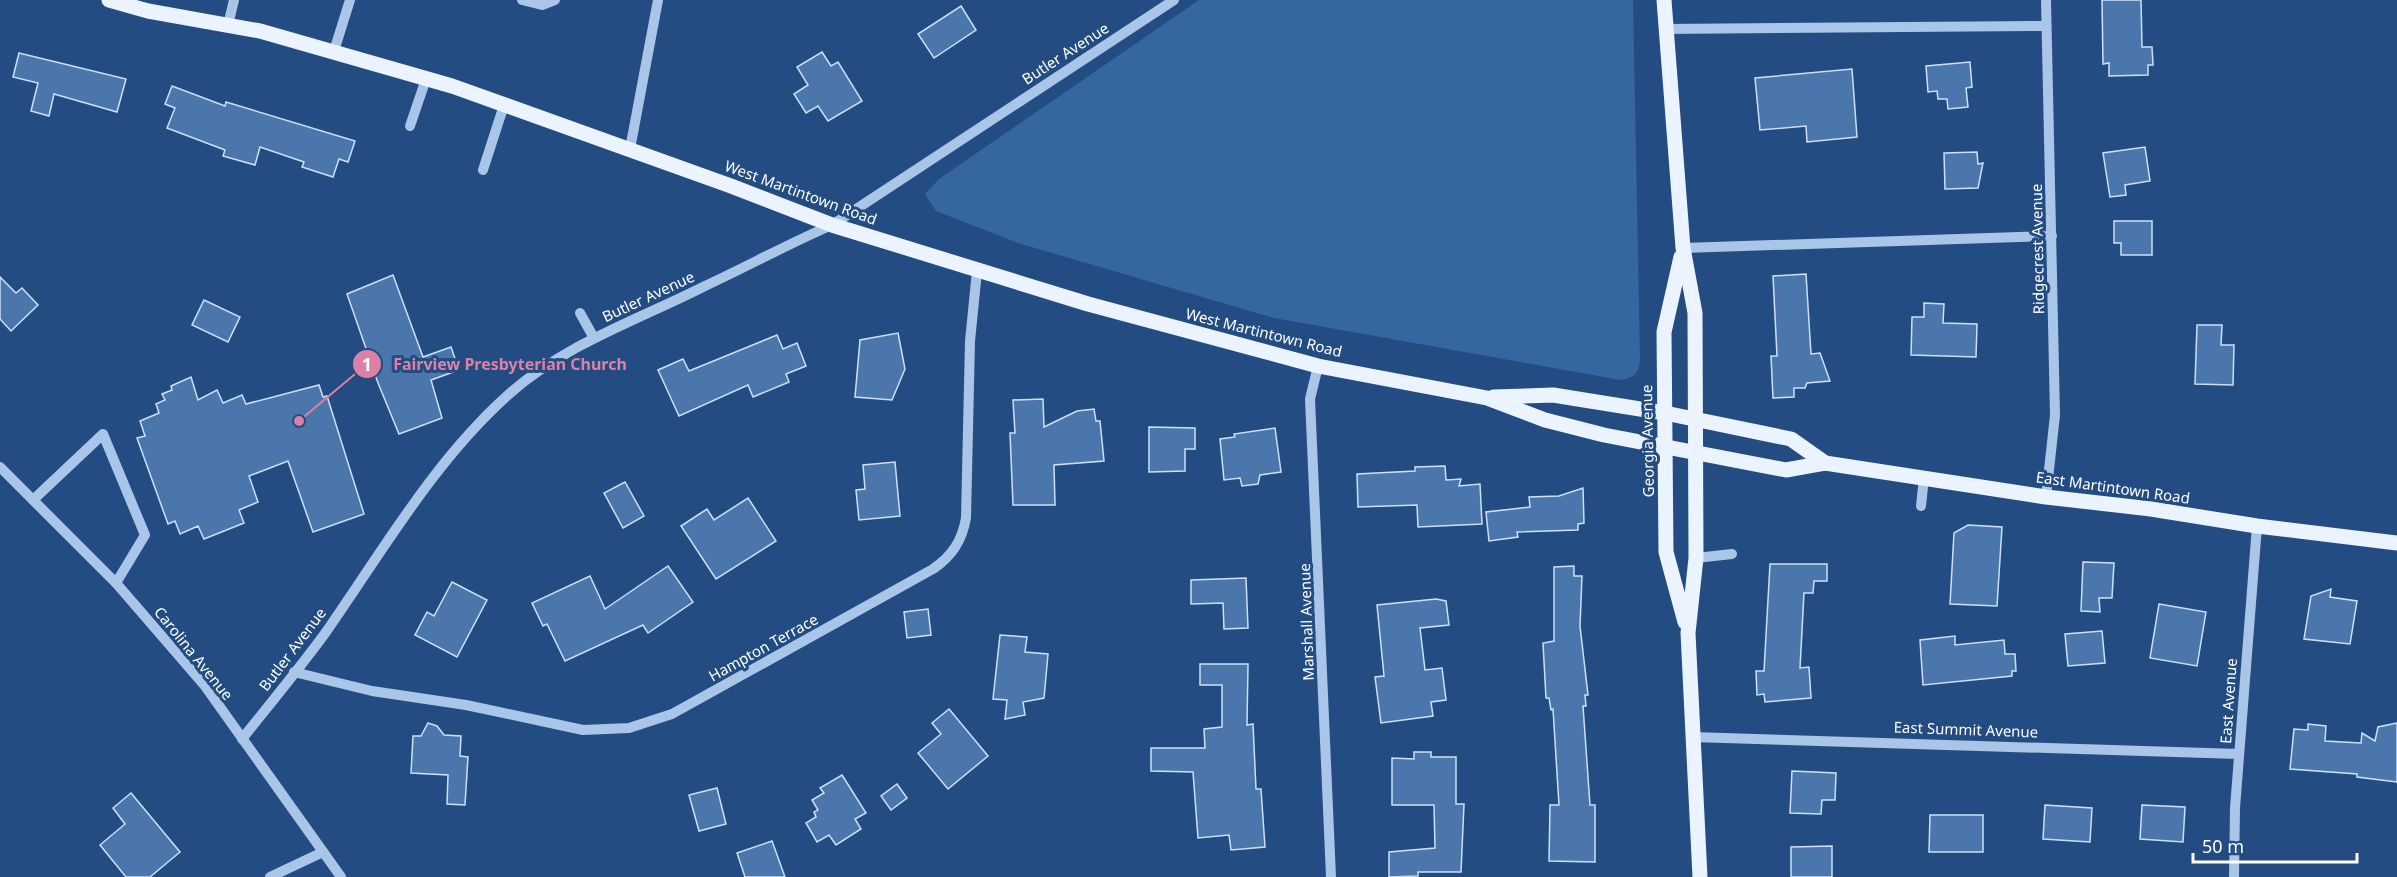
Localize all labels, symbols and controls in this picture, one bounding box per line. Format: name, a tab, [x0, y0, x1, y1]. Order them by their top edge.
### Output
street label: Butler Avenue	[1018, 18, 1112, 88]
street label: West Martintown Road	[722, 155, 880, 229]
street label: Ridgecrest Avenue	[2026, 183, 2048, 315]
street label: Butler Avenue	[599, 266, 697, 326]
street label: West Martintown Road	[1184, 303, 1344, 361]
callout: Fairview Presbyterian Church	[352, 347, 639, 381]
text: 1	[362, 352, 372, 376]
text: Fairview Presbyterian Church	[393, 353, 627, 375]
street label: Georgia Avenue	[1636, 385, 1658, 497]
street label: East Martintown Road	[2035, 466, 2191, 508]
street label: Marshall Avenue	[1294, 563, 1318, 681]
street label: Carolina Avenue	[150, 602, 238, 704]
street label: Butler Avenue	[254, 603, 330, 695]
street label: Hampton Terrace	[705, 609, 821, 685]
street label: East Avenue	[2215, 657, 2241, 745]
street label: East Summit Avenue	[1893, 716, 2039, 742]
scale bar	[2193, 826, 2356, 864]
text: 50 m	[2202, 834, 2244, 858]

